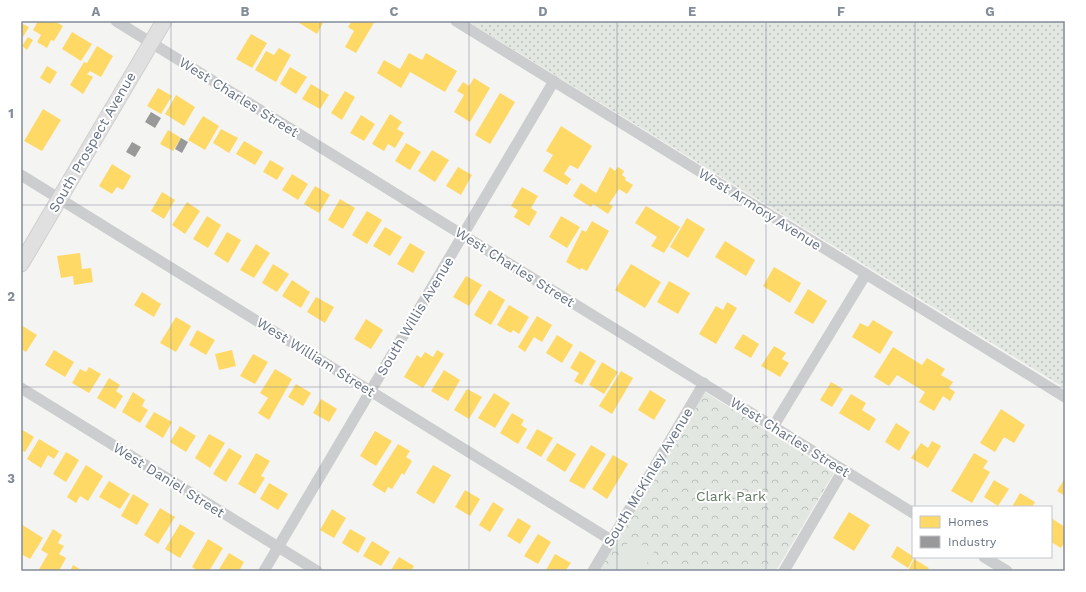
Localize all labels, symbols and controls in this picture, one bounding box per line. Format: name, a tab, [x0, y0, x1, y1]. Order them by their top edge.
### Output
text: A	[92, 4, 101, 19]
text: B	[241, 4, 250, 19]
text: C	[390, 4, 399, 19]
text: D	[538, 4, 548, 19]
text: E	[688, 4, 696, 19]
text: F	[837, 4, 845, 19]
text: G	[985, 4, 995, 19]
street label: West Charles Street	[176, 54, 302, 140]
street label: South Prospect Avenue	[45, 69, 139, 215]
text: 1	[8, 106, 14, 121]
street label: West Armory Avenue	[696, 165, 824, 253]
street label: West Charles Street	[452, 224, 578, 310]
street label: South Willis Avenue	[373, 254, 457, 378]
text: 2	[7, 289, 15, 304]
street label: West William Street	[254, 314, 378, 400]
street label: West Charles Street	[727, 394, 853, 480]
street label: South McKinley Avenue	[600, 405, 696, 549]
street label: West Daniel Street	[110, 439, 228, 521]
text: 3	[7, 471, 15, 486]
park label: Clark Park	[696, 488, 766, 504]
legend	[912, 506, 1052, 558]
text: Homes	[948, 515, 989, 529]
text: Industry	[948, 535, 997, 549]

